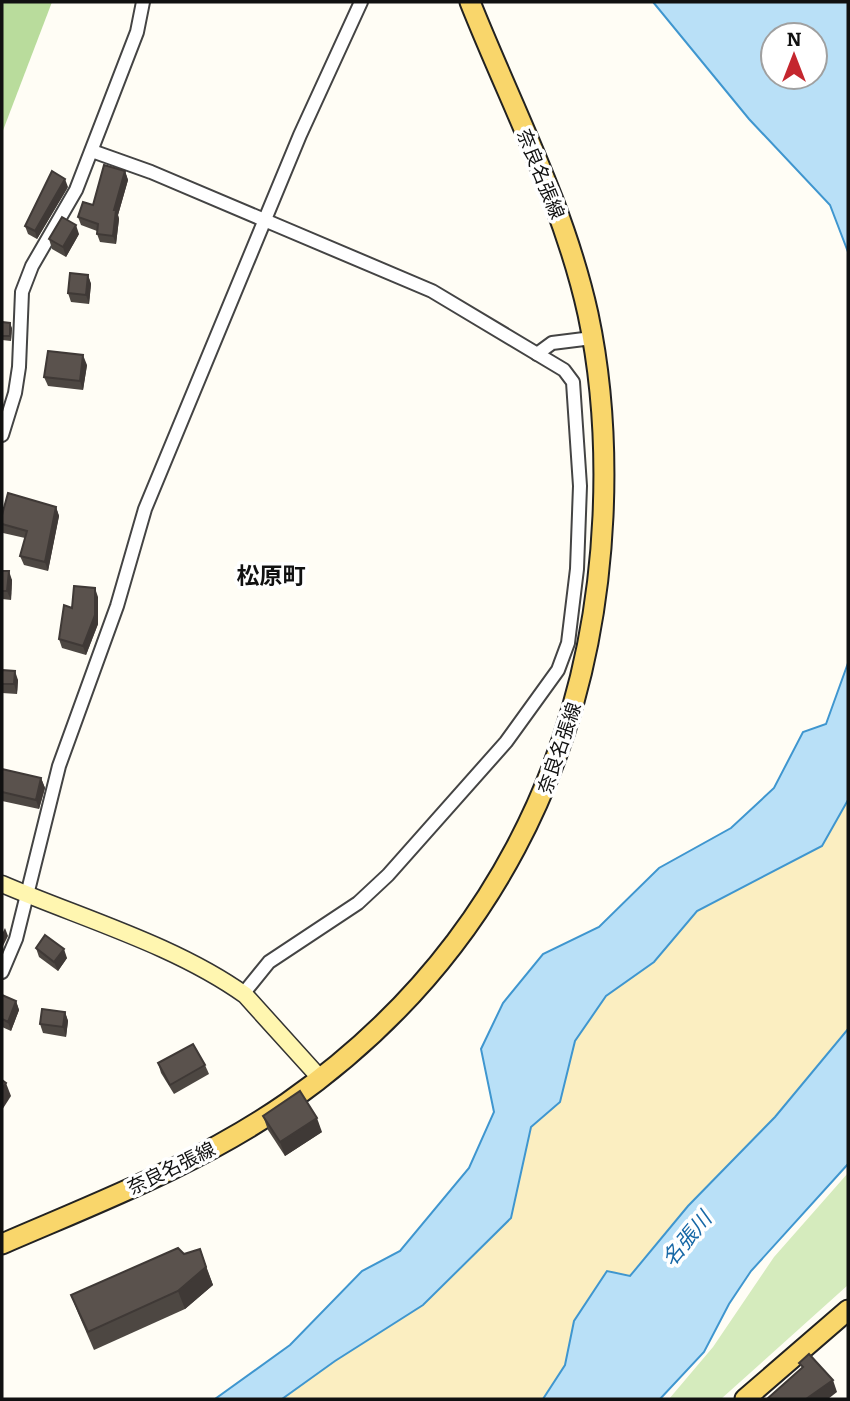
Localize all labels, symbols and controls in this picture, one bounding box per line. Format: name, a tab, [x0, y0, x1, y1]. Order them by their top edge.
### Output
north arrow	[759, 21, 829, 91]
text: N	[787, 28, 802, 51]
street label: 奈良名張線	[512, 126, 569, 223]
district label: 松原町	[237, 562, 306, 590]
street label: 奈良名張線	[533, 699, 586, 797]
street label: 奈良名張線	[123, 1137, 219, 1200]
water label: 名張川	[657, 1205, 718, 1271]

